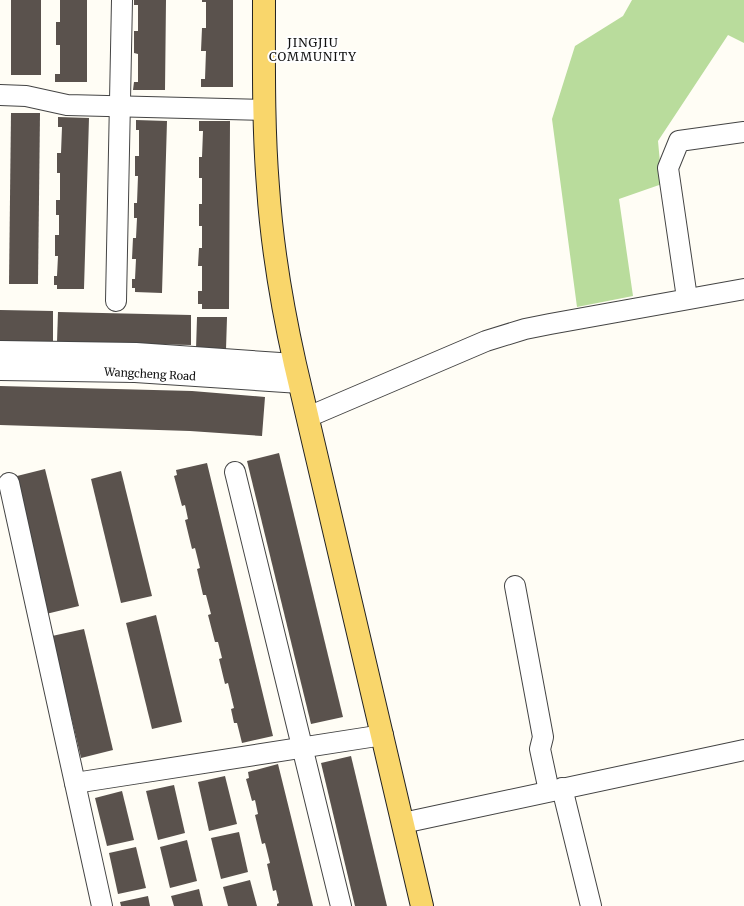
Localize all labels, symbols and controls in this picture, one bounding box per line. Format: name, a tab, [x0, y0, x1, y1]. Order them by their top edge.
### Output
district label: JINGJIU COMMUNITY	[269, 35, 357, 64]
street label: Wangcheng Road	[103, 365, 196, 383]

